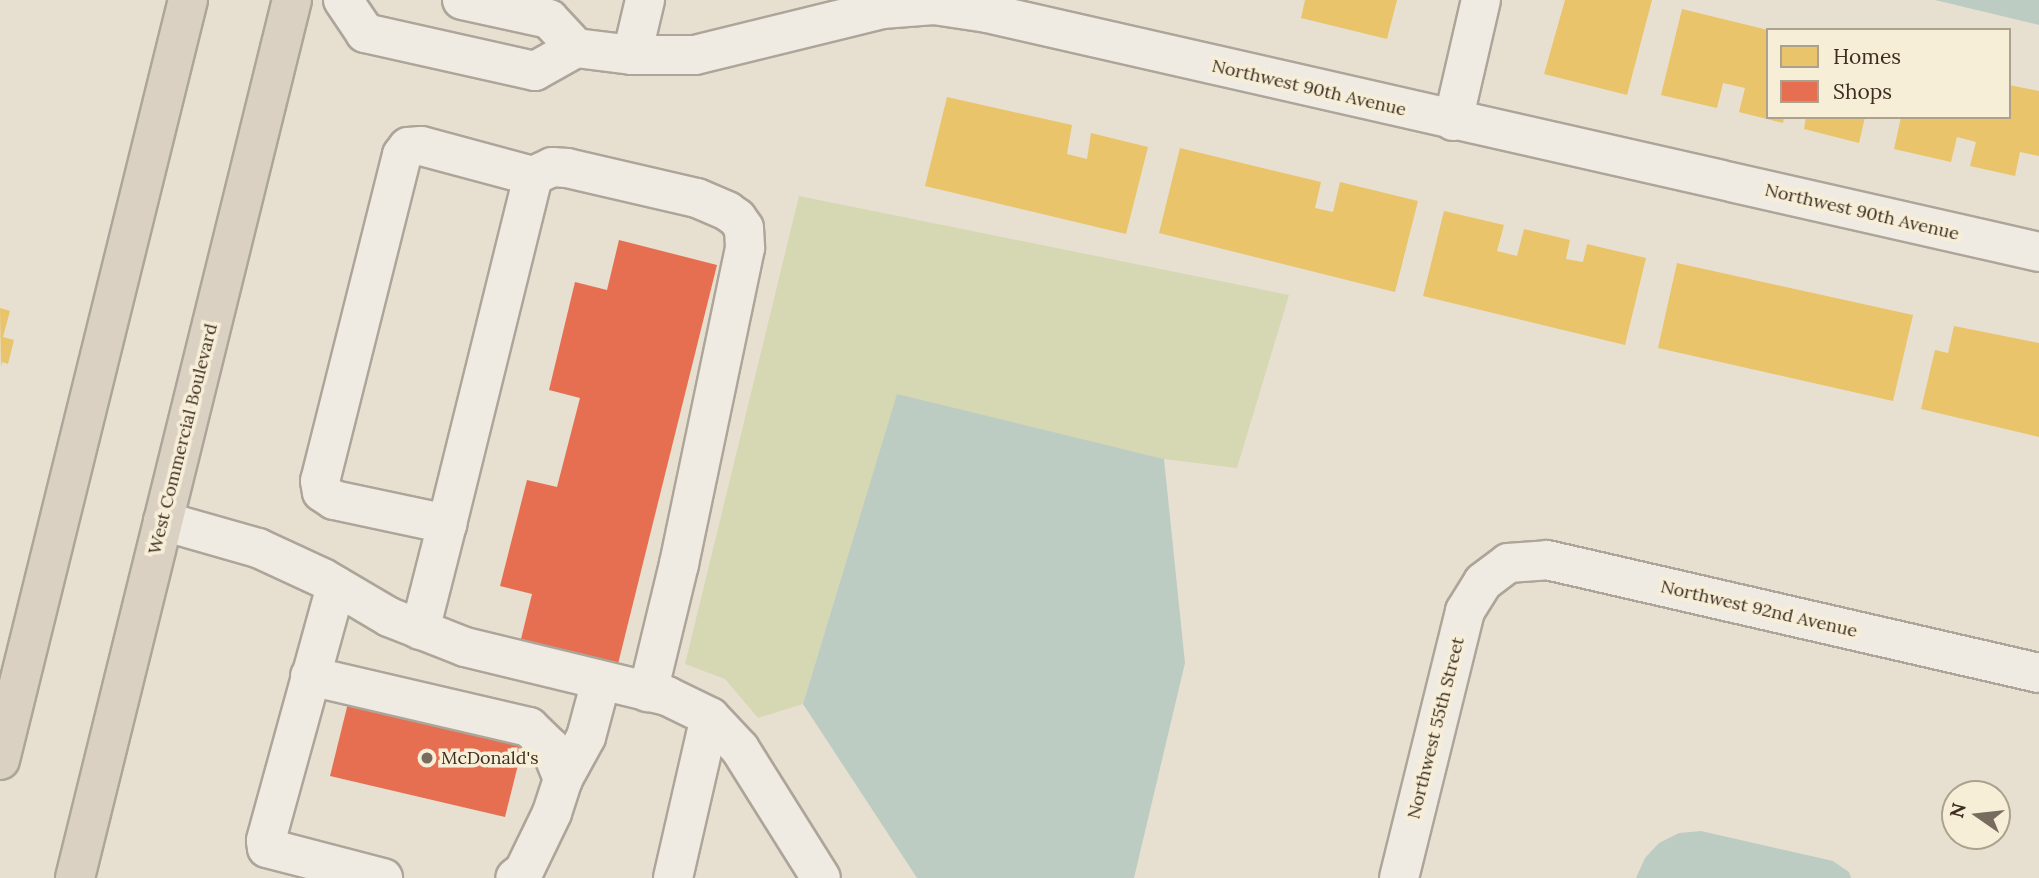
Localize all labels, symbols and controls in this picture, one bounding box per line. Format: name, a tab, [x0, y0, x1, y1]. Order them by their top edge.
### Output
legend	[1766, 28, 2011, 119]
text: Homes	[1833, 43, 1901, 70]
street label: Northwest 90th Avenue	[1210, 55, 1408, 121]
text: Shops	[1833, 78, 1892, 105]
street label: Northwest 90th Avenue	[1763, 179, 1961, 245]
street label: West Commercial Boulevard	[144, 321, 222, 557]
street label: Northwest 92nd Avenue	[1659, 576, 1859, 642]
street label: Northwest 55th Street	[1403, 635, 1469, 821]
place label: McDonald's	[441, 747, 539, 769]
marker: McDonald's	[419, 750, 435, 766]
north arrow	[1941, 780, 2011, 850]
text: N	[1944, 800, 1971, 820]

